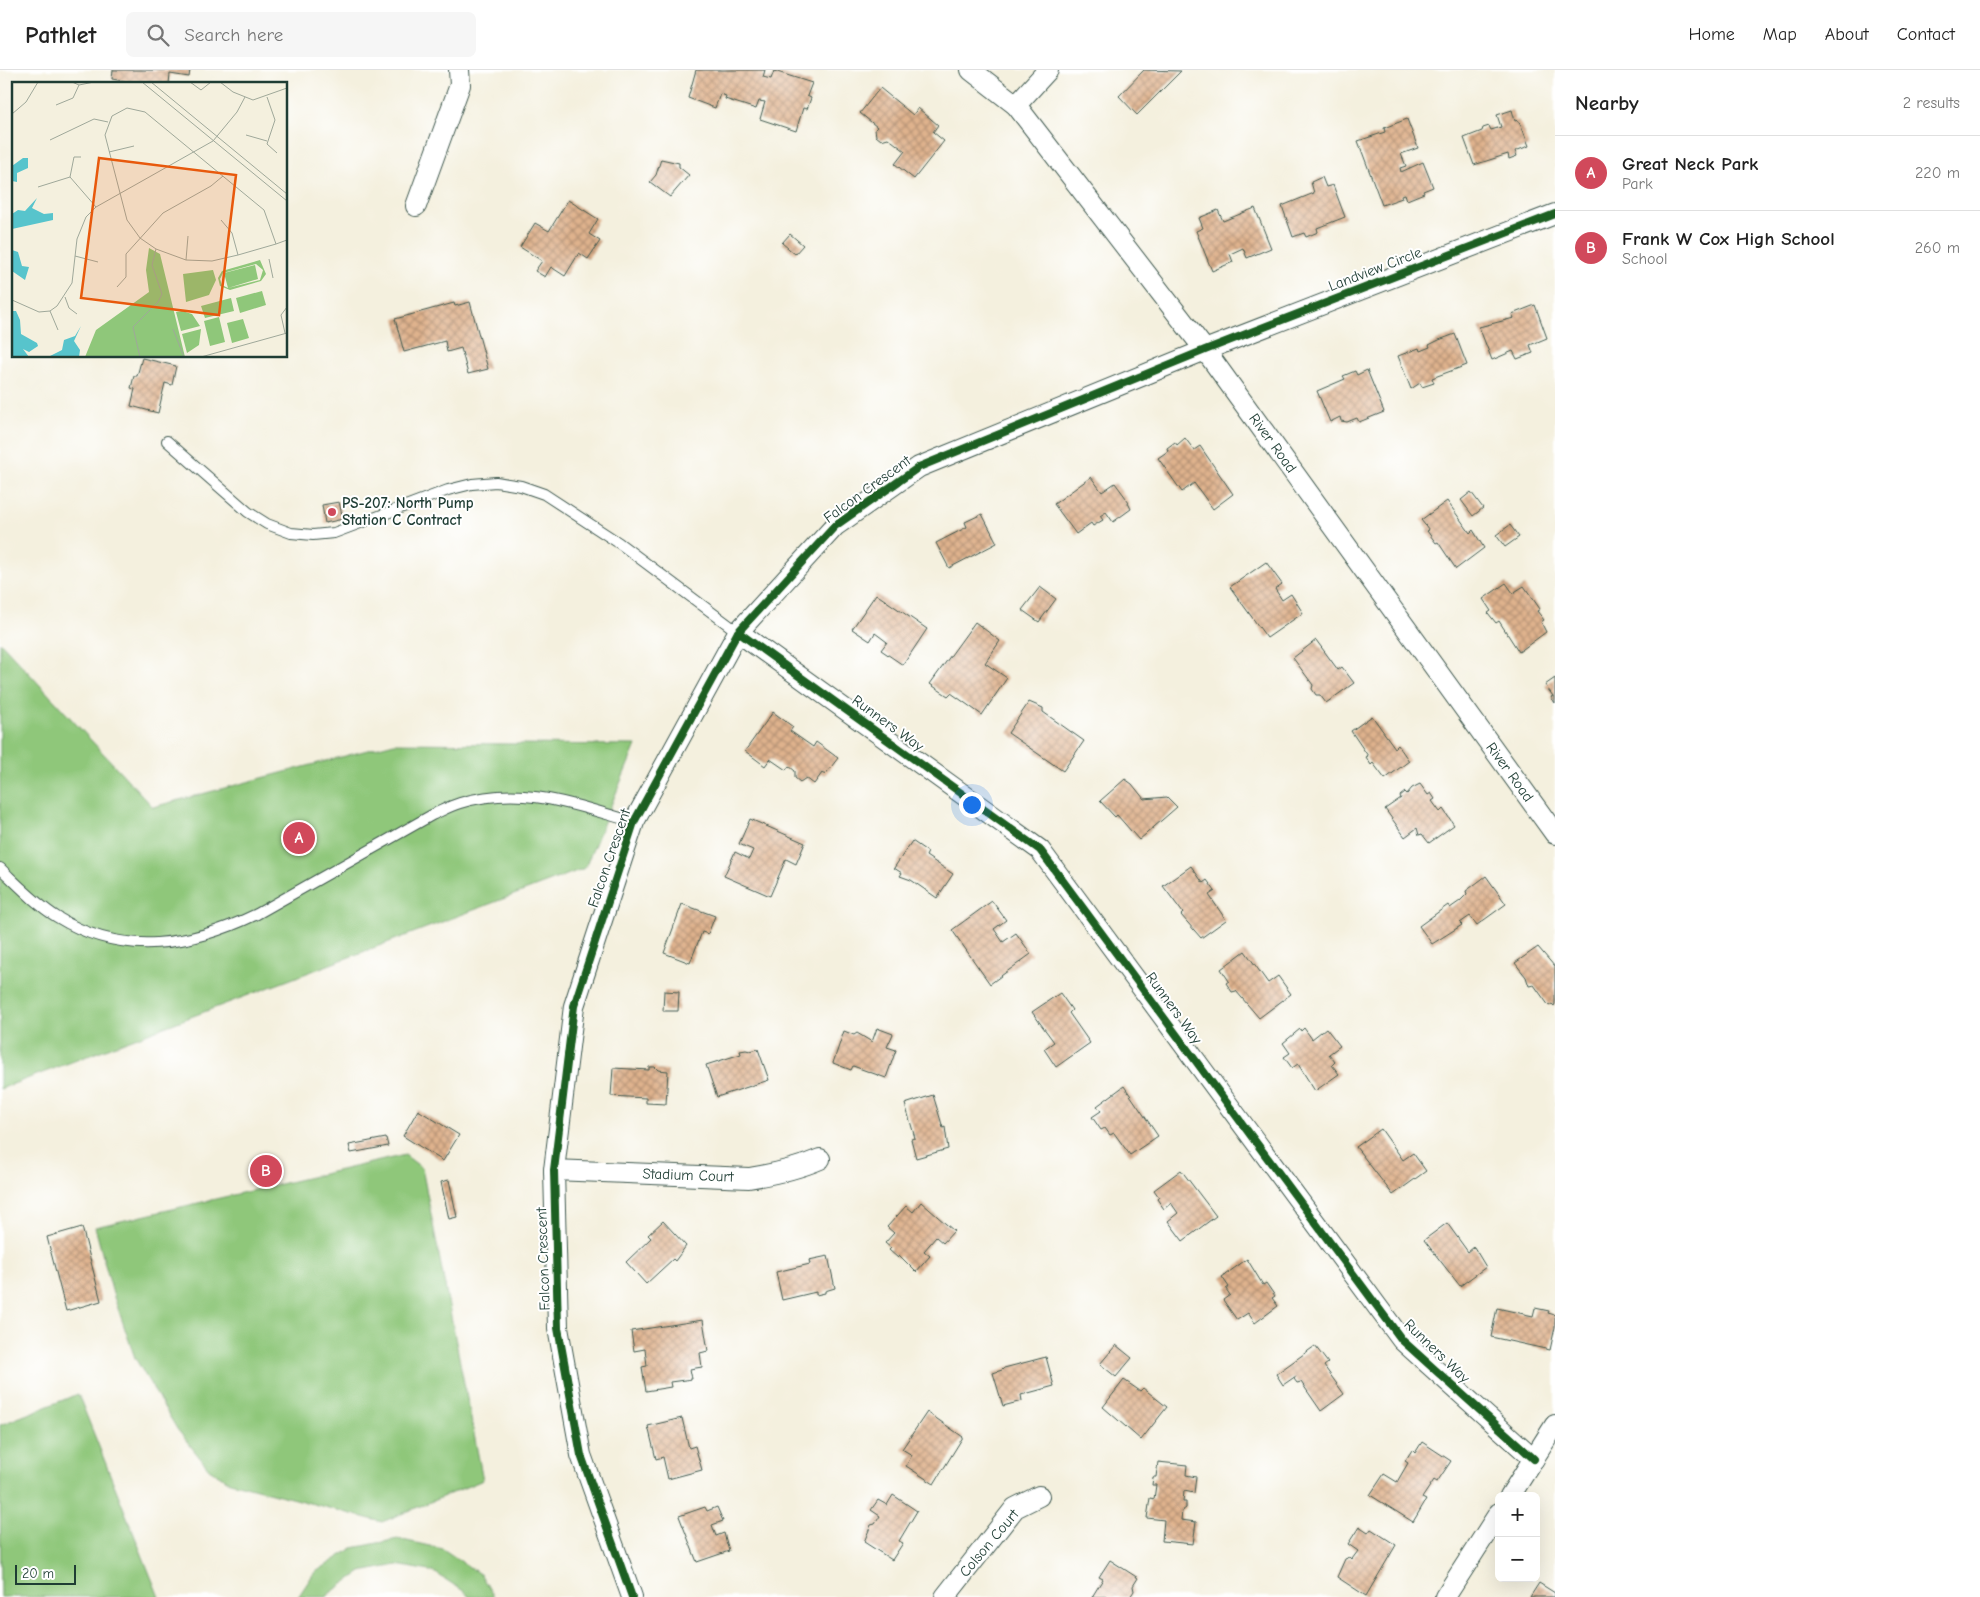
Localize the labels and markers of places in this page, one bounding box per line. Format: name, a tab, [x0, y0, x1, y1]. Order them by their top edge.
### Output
place label: PS-207: North Pump Station C Contract	[342, 494, 474, 529]
marker: PS-207: North Pump Station C Contract	[326, 506, 338, 518]
pin: A	[283, 819, 315, 857]
pin: B	[250, 1152, 282, 1190]

